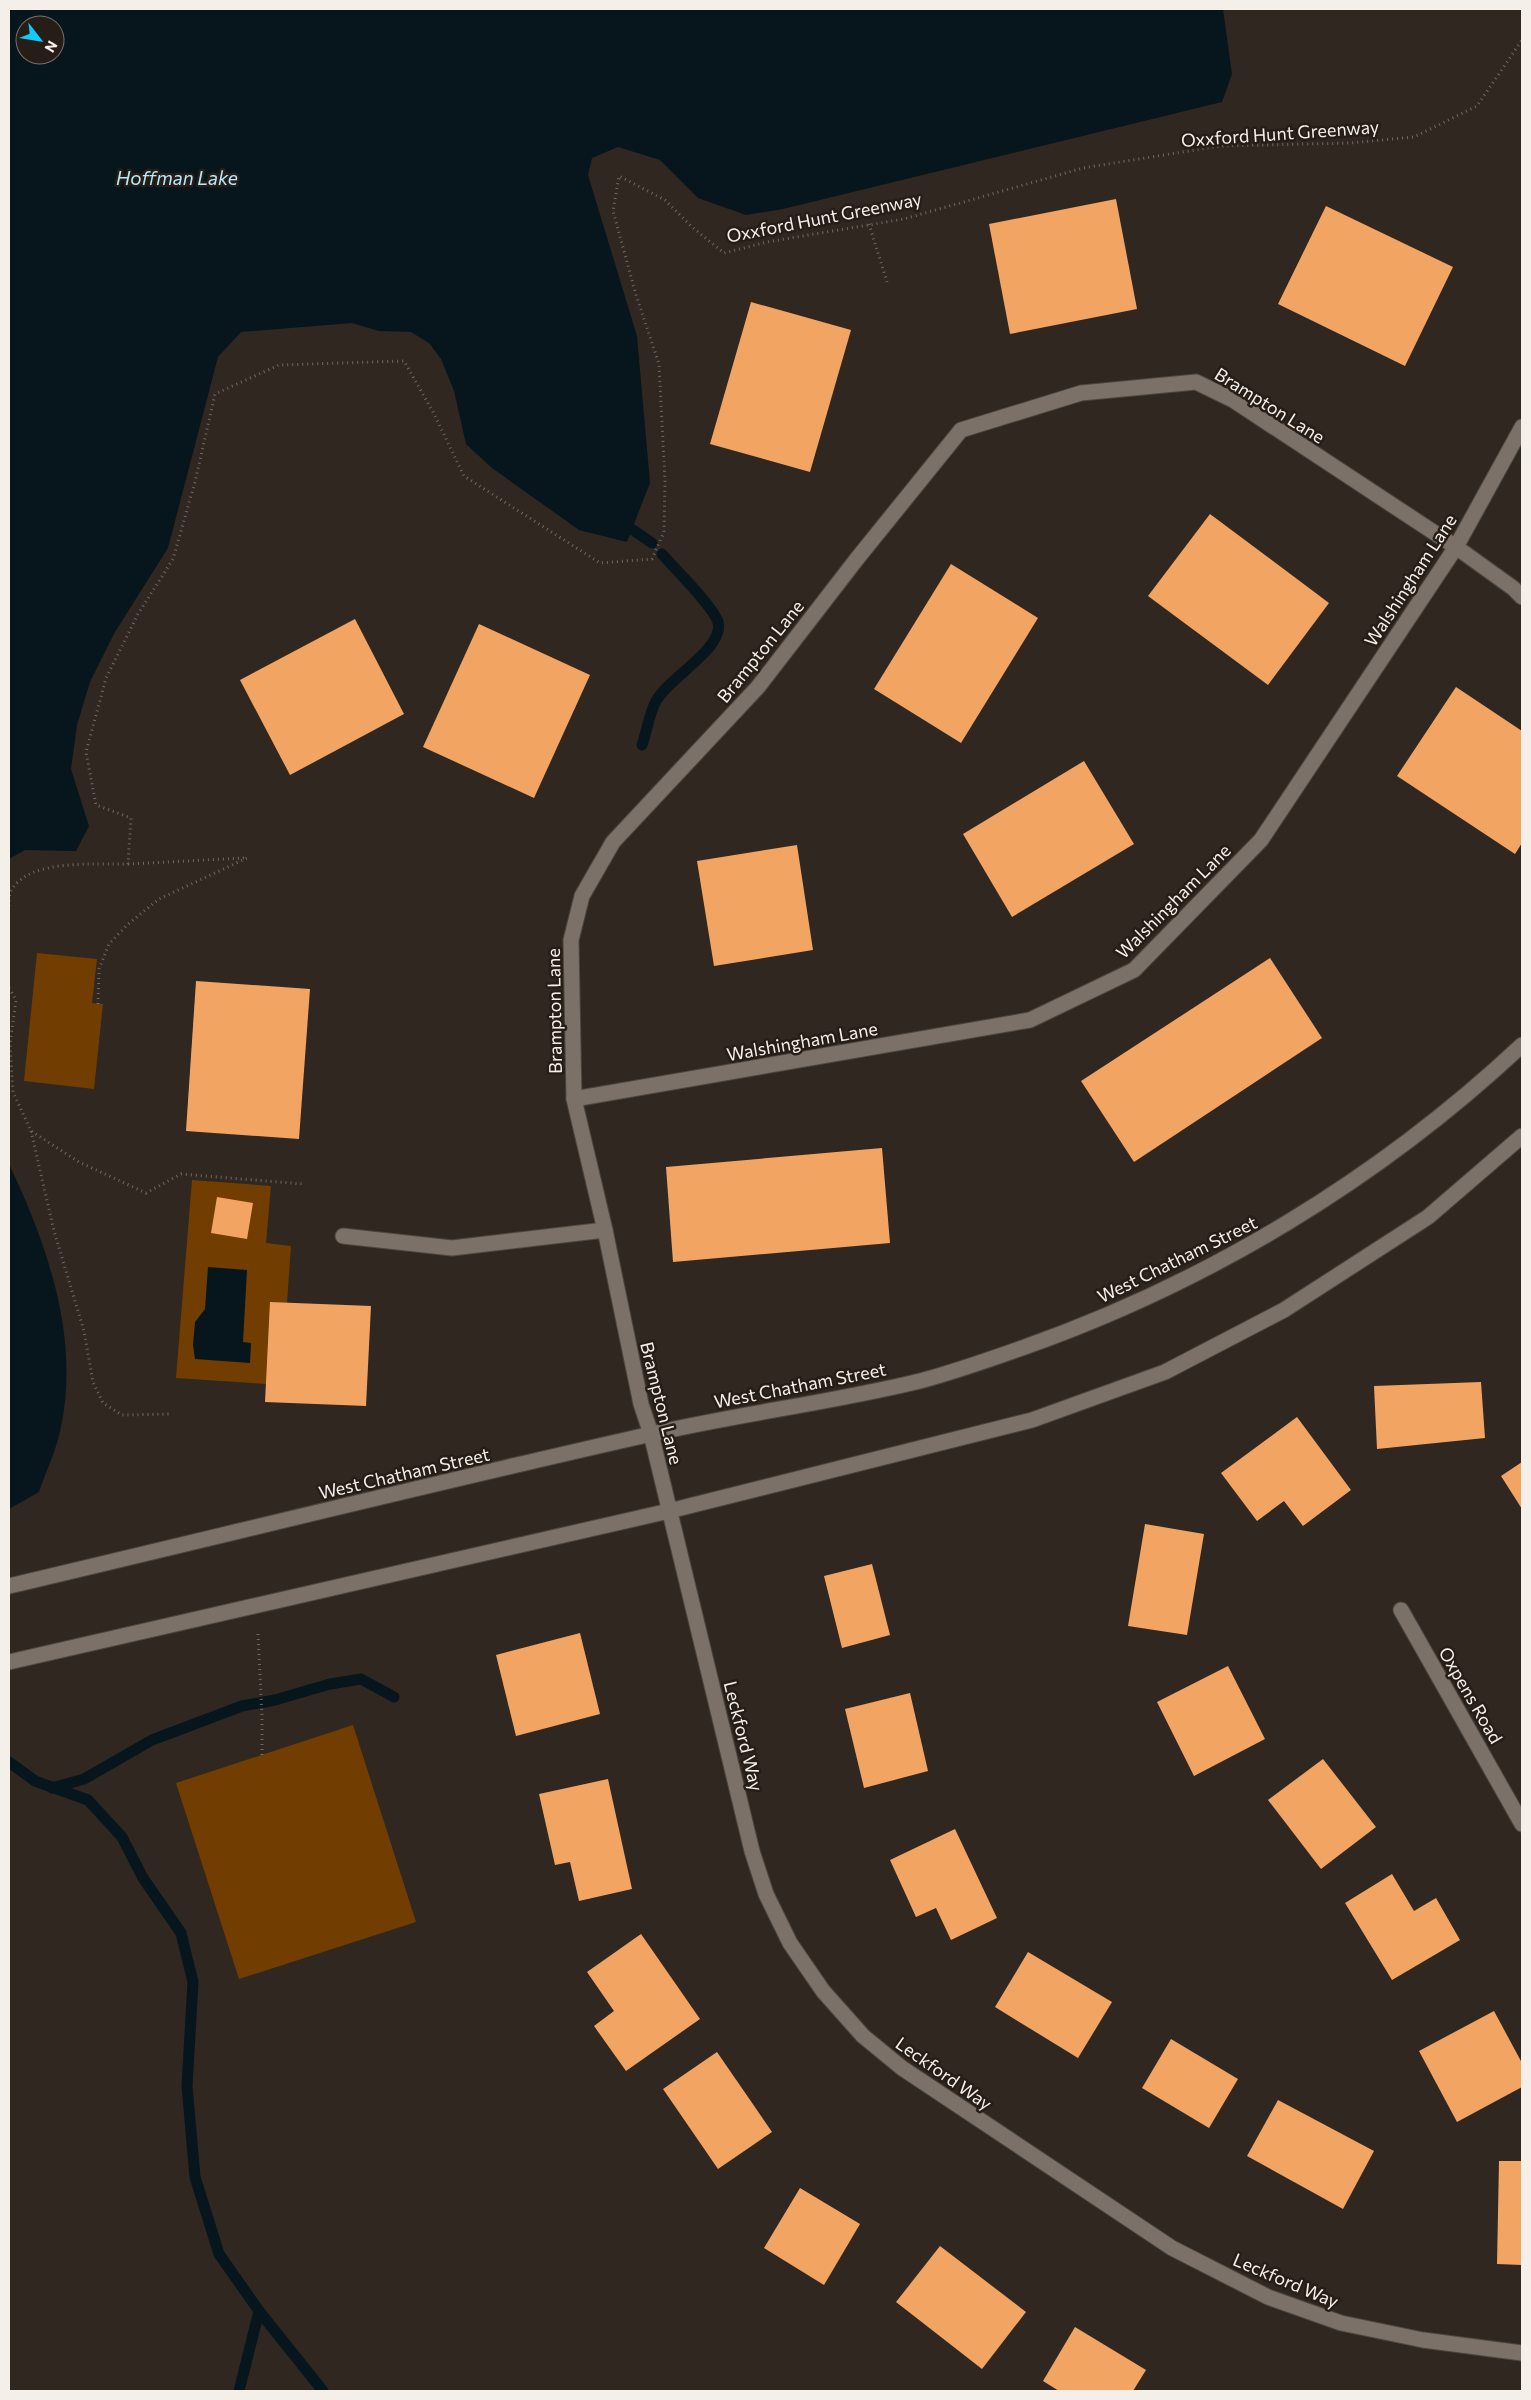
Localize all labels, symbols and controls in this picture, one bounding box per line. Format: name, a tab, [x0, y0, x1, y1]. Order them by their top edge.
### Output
north arrow	[15, 15, 65, 65]
text: N	[42, 38, 62, 56]
street label: Oxxford Hunt Greenway	[1180, 115, 1380, 151]
water label: Hoffman Lake	[116, 166, 238, 189]
street label: Oxxford Hunt Greenway	[725, 187, 923, 247]
street label: Brampton Lane	[1211, 362, 1329, 448]
street label: Walshingham Lane	[1359, 510, 1461, 650]
street label: Brampton Lane	[712, 595, 808, 707]
street label: Walshingham Lane	[1111, 839, 1235, 963]
street label: Brampton Lane	[542, 948, 566, 1074]
street label: Walshingham Lane	[725, 1017, 879, 1065]
street label: West Chatham Street	[1094, 1211, 1260, 1307]
street label: Brampton Lane	[636, 1339, 688, 1467]
street label: West Chatham Street	[712, 1358, 888, 1412]
street label: West Chatham Street	[316, 1443, 492, 1503]
street label: Oxpens Road	[1434, 1643, 1508, 1747]
street label: Leckford Way	[720, 1679, 768, 1793]
street label: Leckford Way	[892, 2032, 996, 2114]
street label: Leckford Way	[1230, 2248, 1342, 2312]

